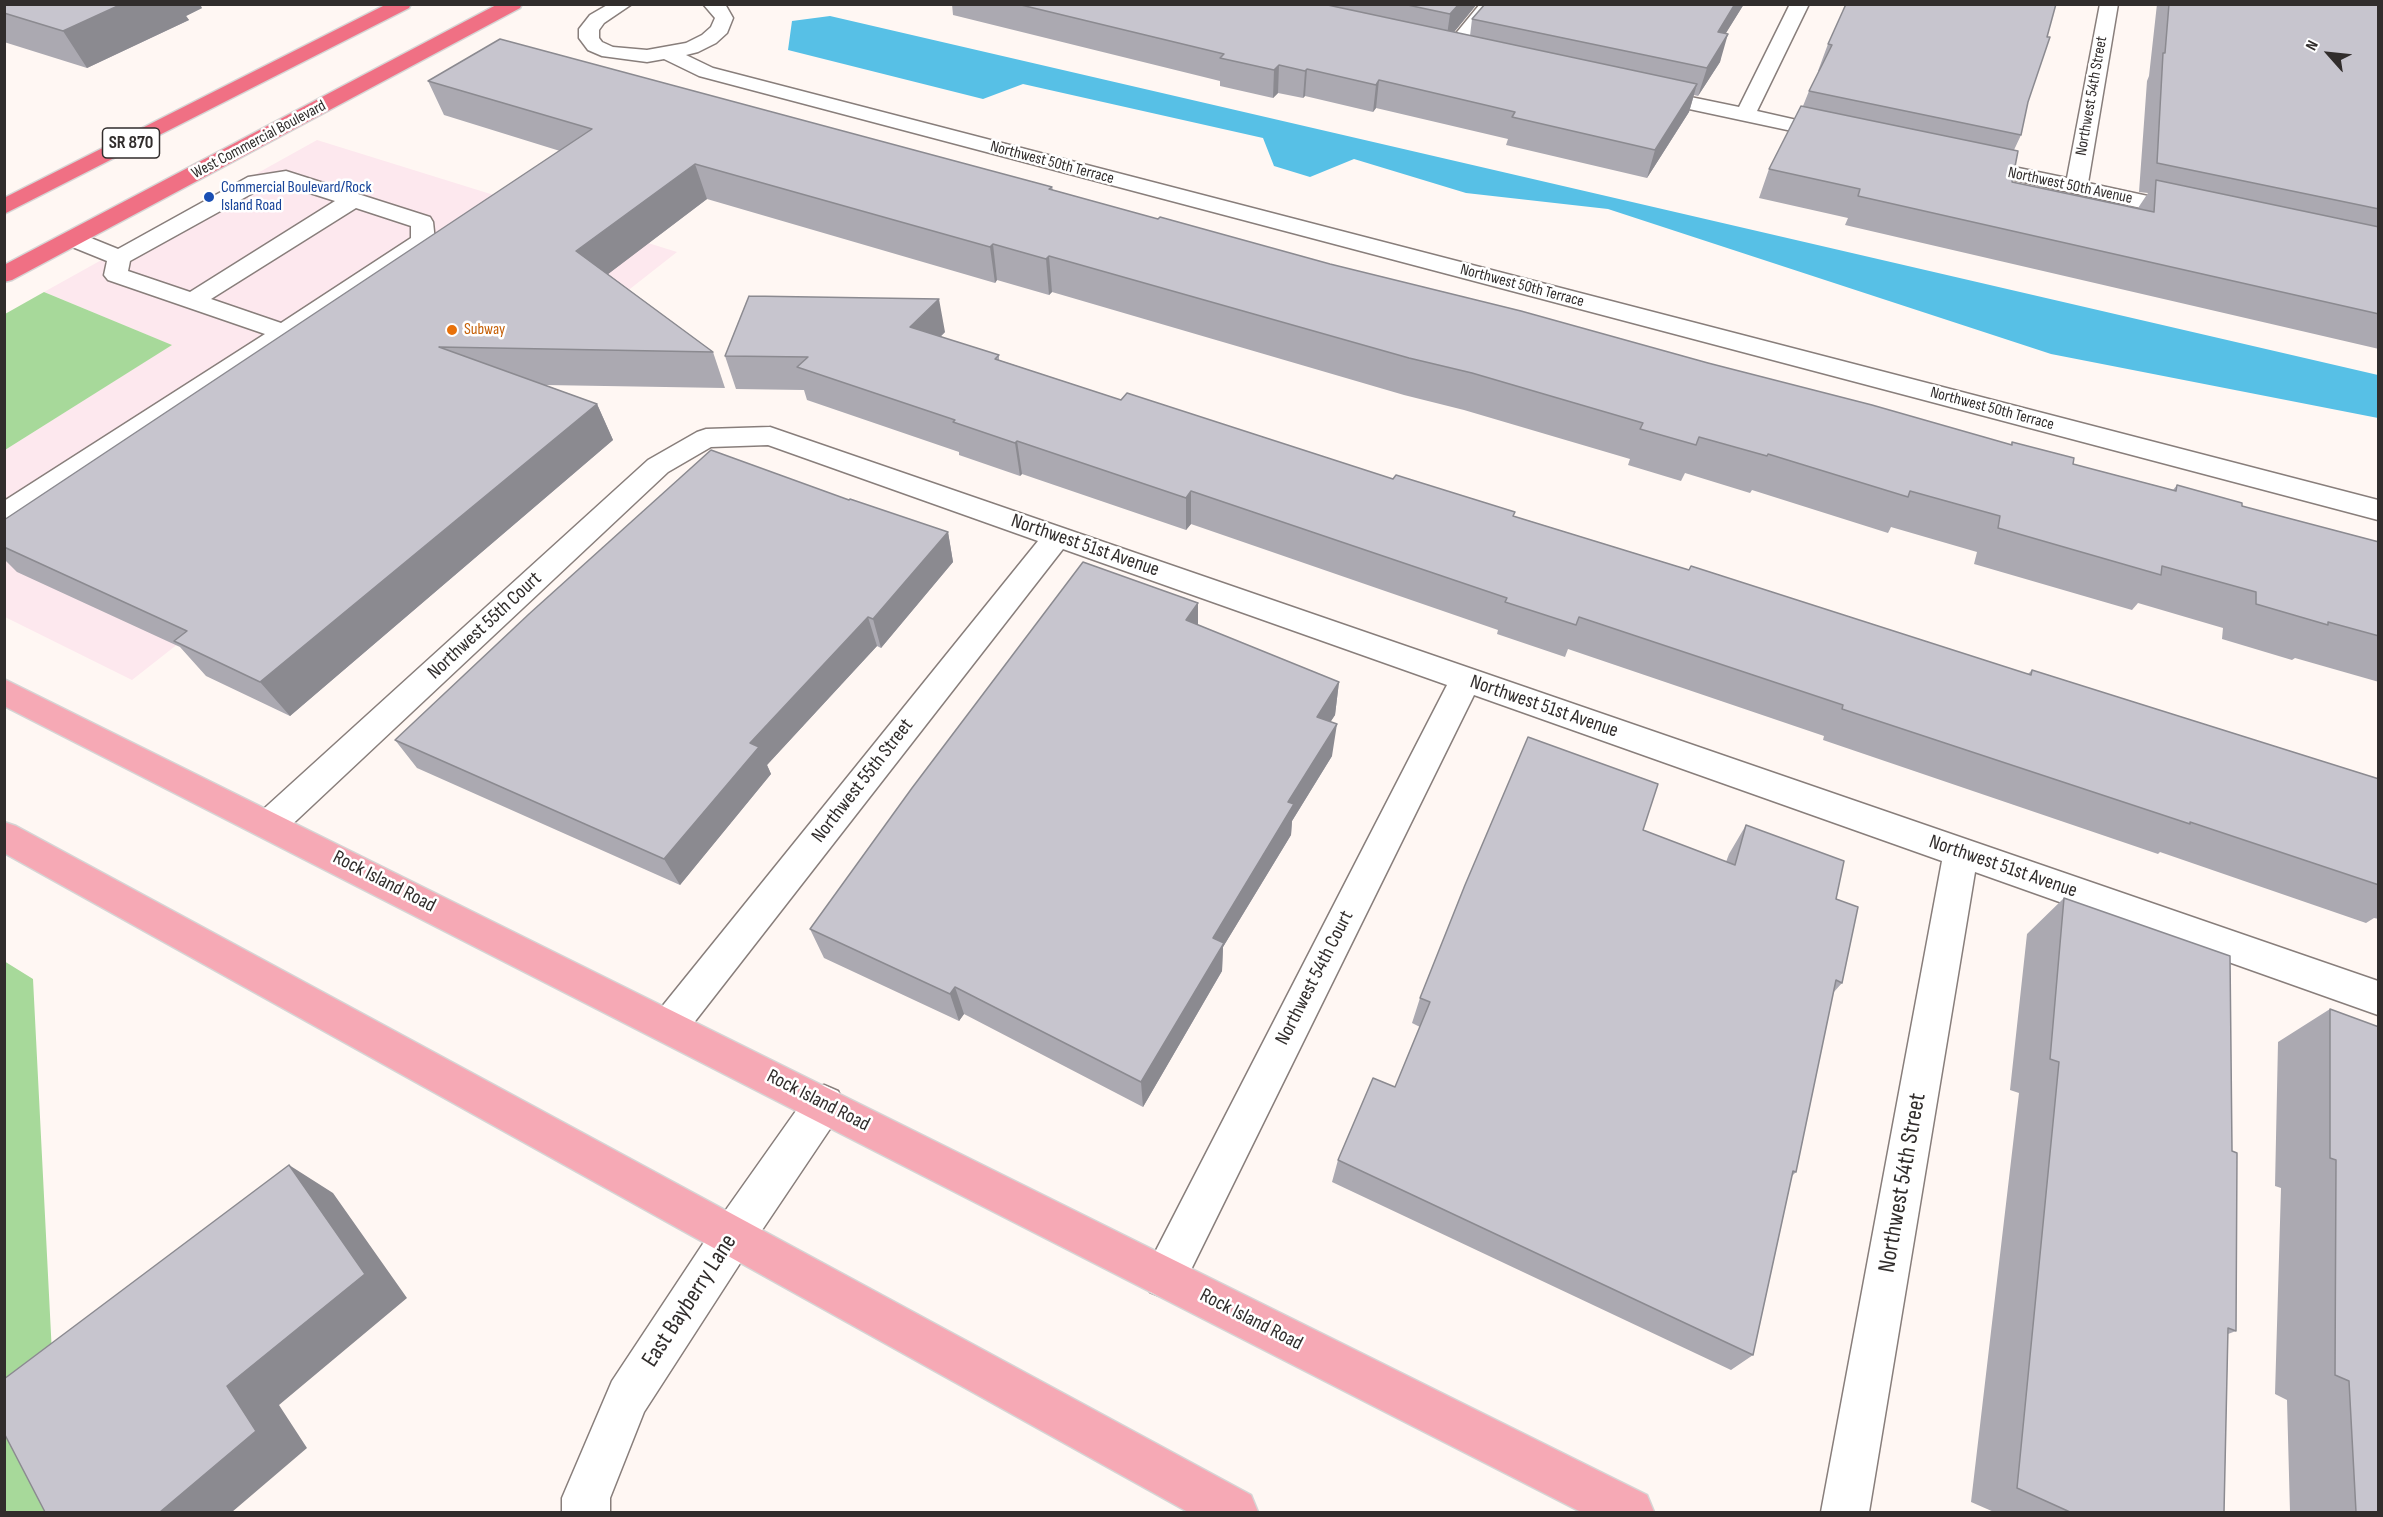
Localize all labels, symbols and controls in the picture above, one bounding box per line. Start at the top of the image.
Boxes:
north arrow [2299,24,2359,84]
street label: Northwest 54th Street [2072,35,2112,157]
text: N [2302,37,2323,54]
street label: West Commercial Boulevard [189,96,329,184]
road number: SR 870 [102,128,160,158]
street label: Northwest 50th Terrace [988,137,1116,189]
street label: Northwest 50th Avenue [2006,163,2134,209]
place label: Commercial Boulevard/Rock Island Road [221,178,371,216]
marker: Commercial Boulevard/Rock Island Road [202,190,216,204]
street label: Northwest 50th Terrace [1458,260,1586,312]
place label: Subway [464,320,505,340]
marker: Subway [445,323,459,337]
street label: Northwest 50th Terrace [1928,383,2056,435]
street label: Northwest 51st Avenue [1008,509,1162,583]
street label: Northwest 55th Court [423,567,547,685]
street label: Northwest 51st Avenue [1467,670,1621,744]
street label: Northwest 55th Street [807,714,919,848]
street label: Northwest 51st Avenue [1926,830,2080,904]
street label: Rock Island Road [329,846,439,918]
street label: Northwest 54th Court [1271,907,1359,1049]
street label: Rock Island Road [763,1065,873,1137]
street label: Northwest 54th Street [1873,1091,1933,1275]
street label: East Bayberry Lane [636,1229,744,1373]
street label: Rock Island Road [1196,1284,1306,1356]

